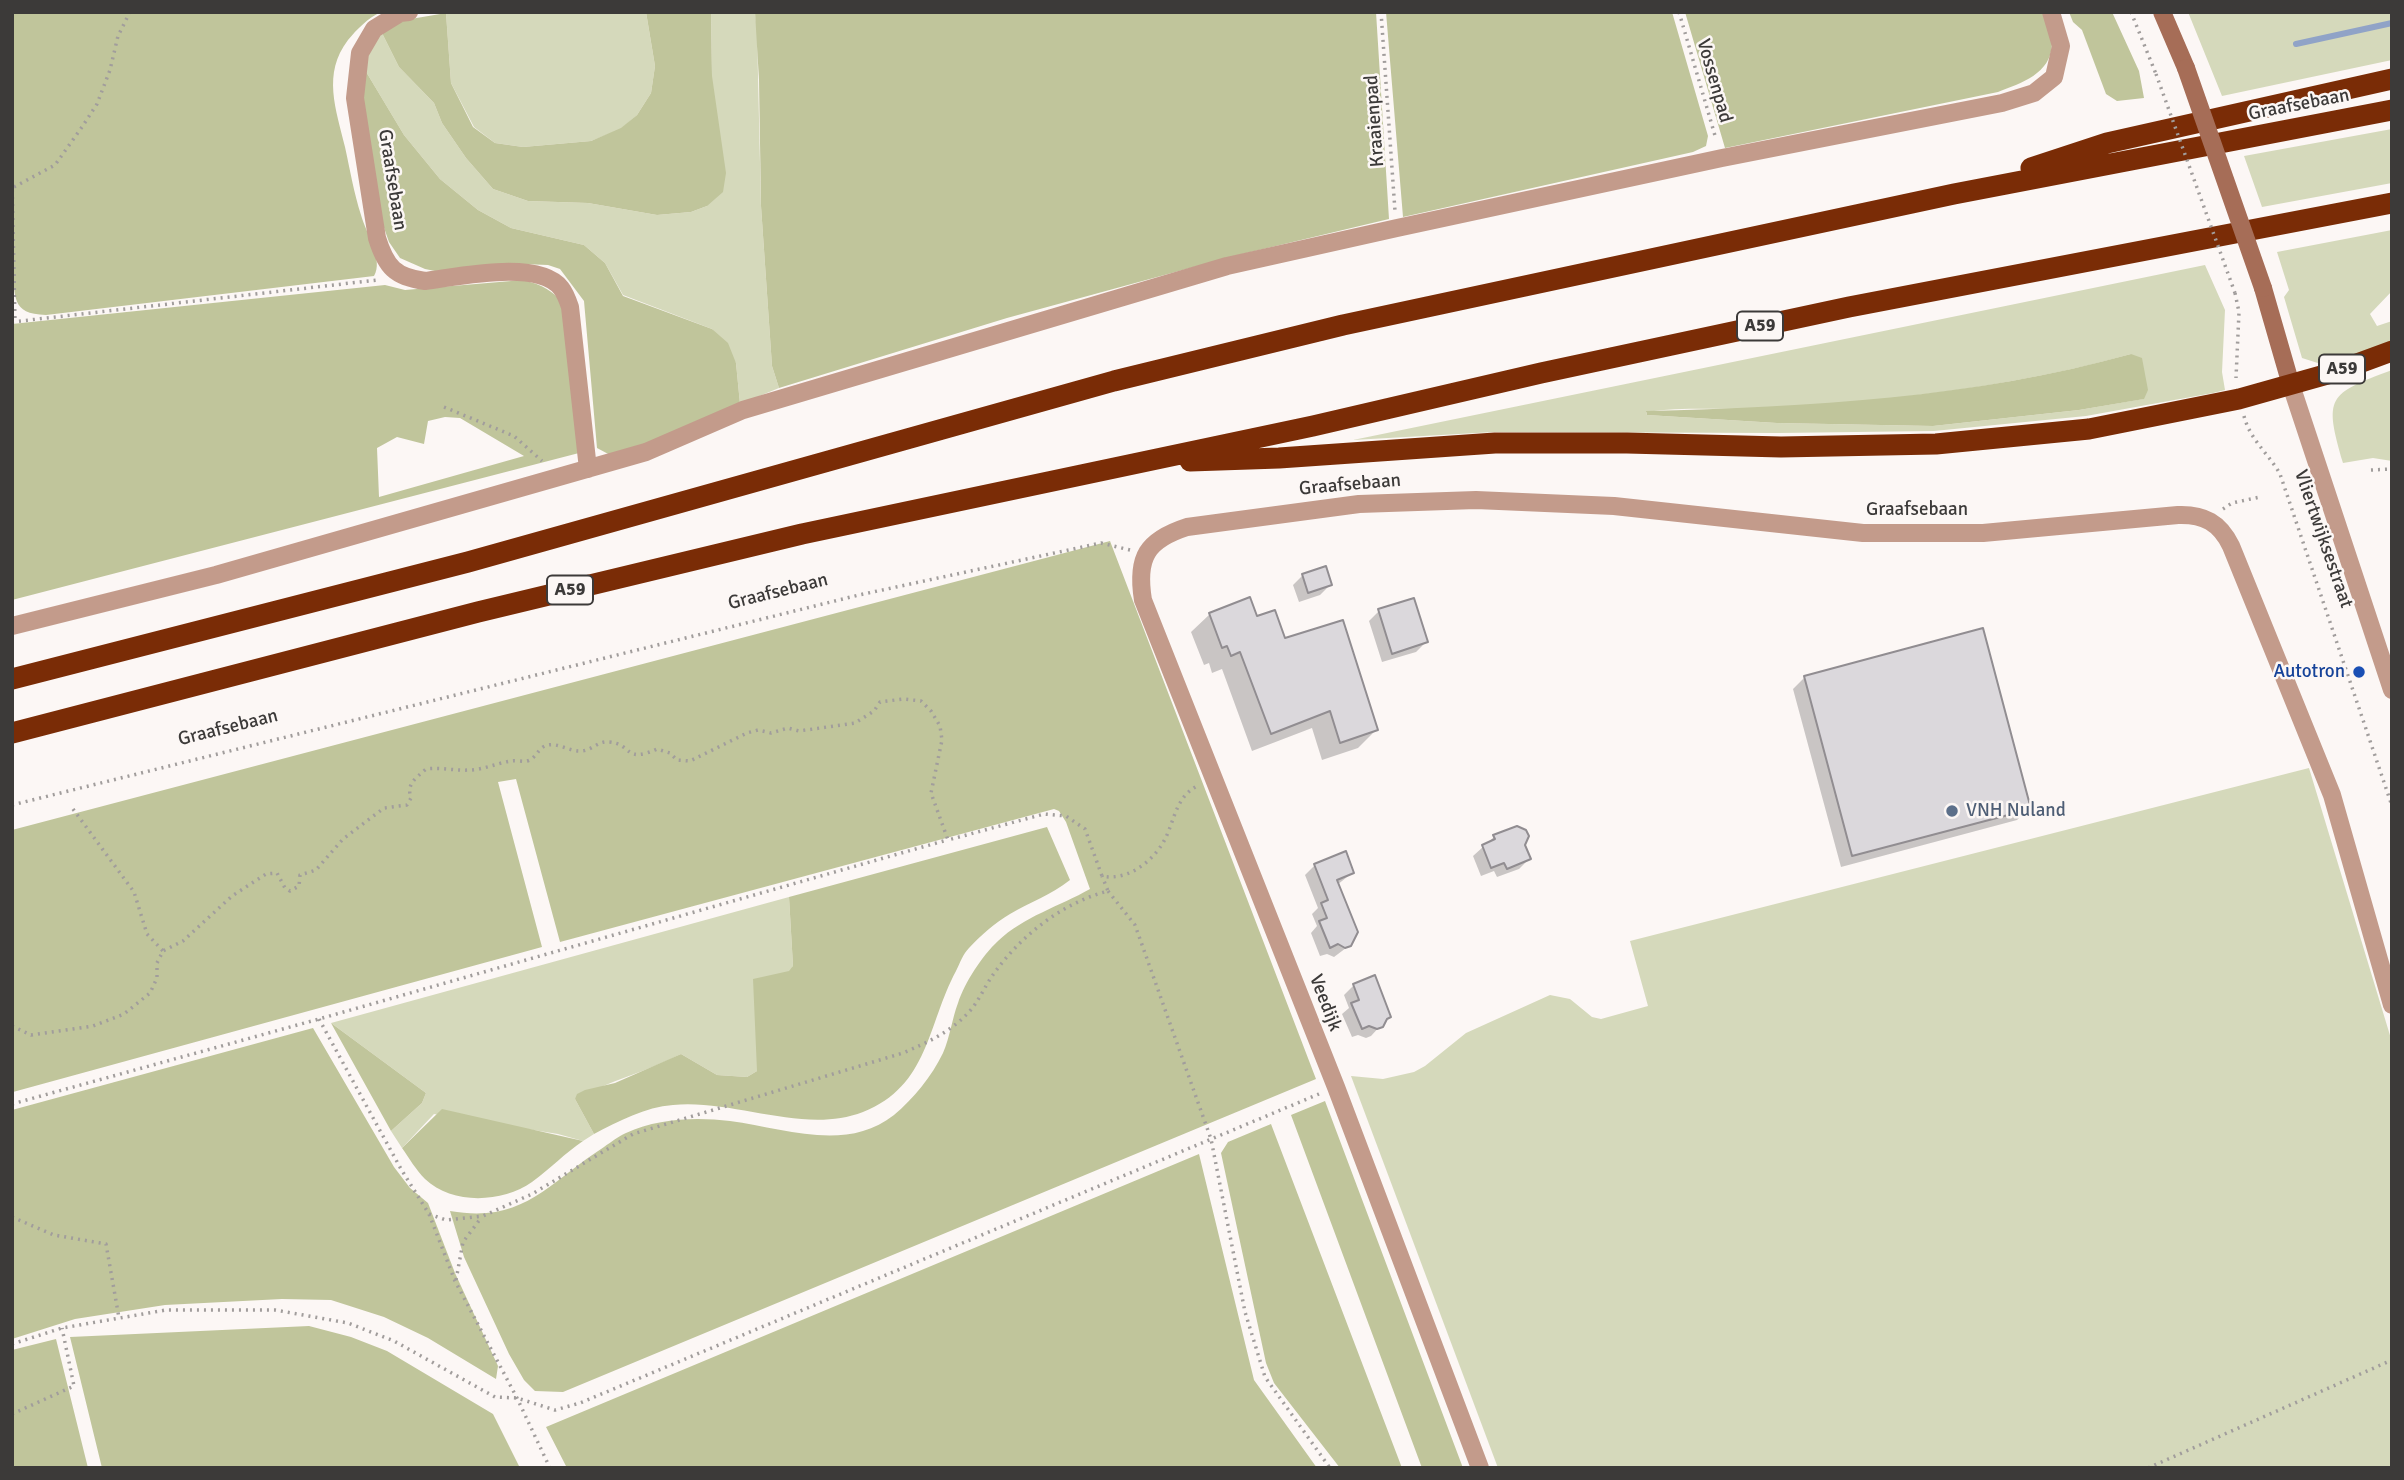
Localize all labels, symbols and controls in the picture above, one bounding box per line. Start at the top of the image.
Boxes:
street label: Vossenpad [1691,37,1737,125]
street label: Kraaienpad [1360,74,1390,168]
street label: Graafsebaan [2247,84,2351,126]
street label: Graafsebaan [373,128,411,232]
road number: A59 [1737,312,1783,340]
road number: A59 [2319,354,2365,384]
street label: Vliertwijksestraat [2289,467,2357,611]
street label: Graafsebaan [1298,469,1402,501]
street label: Graafsebaan [1866,499,1968,521]
street label: Graafsebaan [726,569,830,615]
road number: A59 [547,576,593,604]
place label: Autotron [2273,661,2345,683]
marker: Autotron [2351,664,2367,680]
street label: Graafsebaan [176,705,280,751]
place label: VNH Nuland [1966,800,2066,822]
marker: VNH Nuland [1944,803,1960,819]
street label: Veedijk [1304,971,1346,1035]

